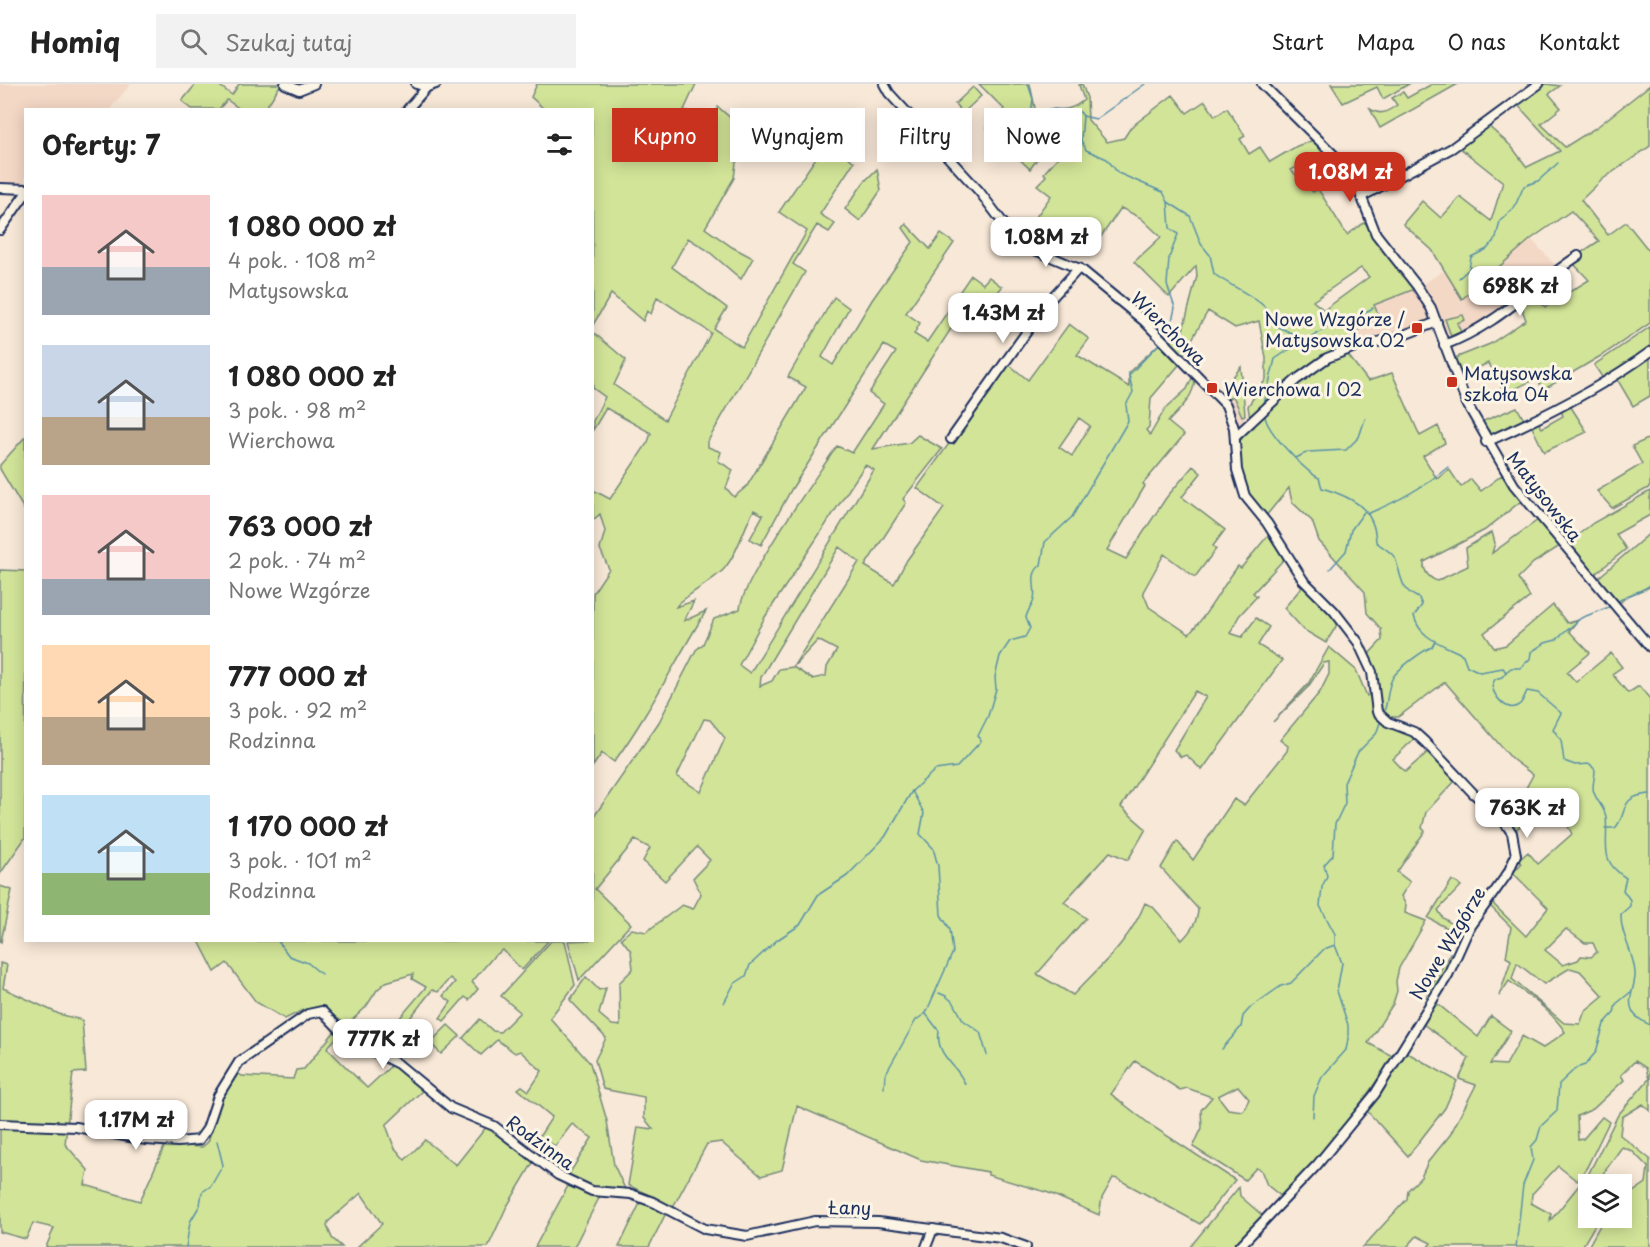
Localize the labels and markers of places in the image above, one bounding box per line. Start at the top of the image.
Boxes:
pin: 1.08M zł [1288,152,1412,203]
pin: 1.08M zł [984,217,1108,268]
pin: 698K zł [1465,266,1575,317]
pin: 1.43M zł [941,293,1065,344]
place label: Nowe Wzgórze / Matysowska 02 [1264,305,1406,353]
marker: Nowe Wzgórze / Matysowska 02 [1410,321,1424,335]
place label: Matysowska szkoła 04 [1464,359,1573,407]
place label: Wierchowa I 02 [1224,375,1362,402]
marker: Matysowska szkoła 04 [1445,375,1459,389]
marker: Wierchowa I 02 [1205,381,1219,395]
pin: 763K zł [1472,788,1582,839]
pin: 777K zł [328,1019,438,1070]
pin: 1.17M zł [74,1100,198,1151]

